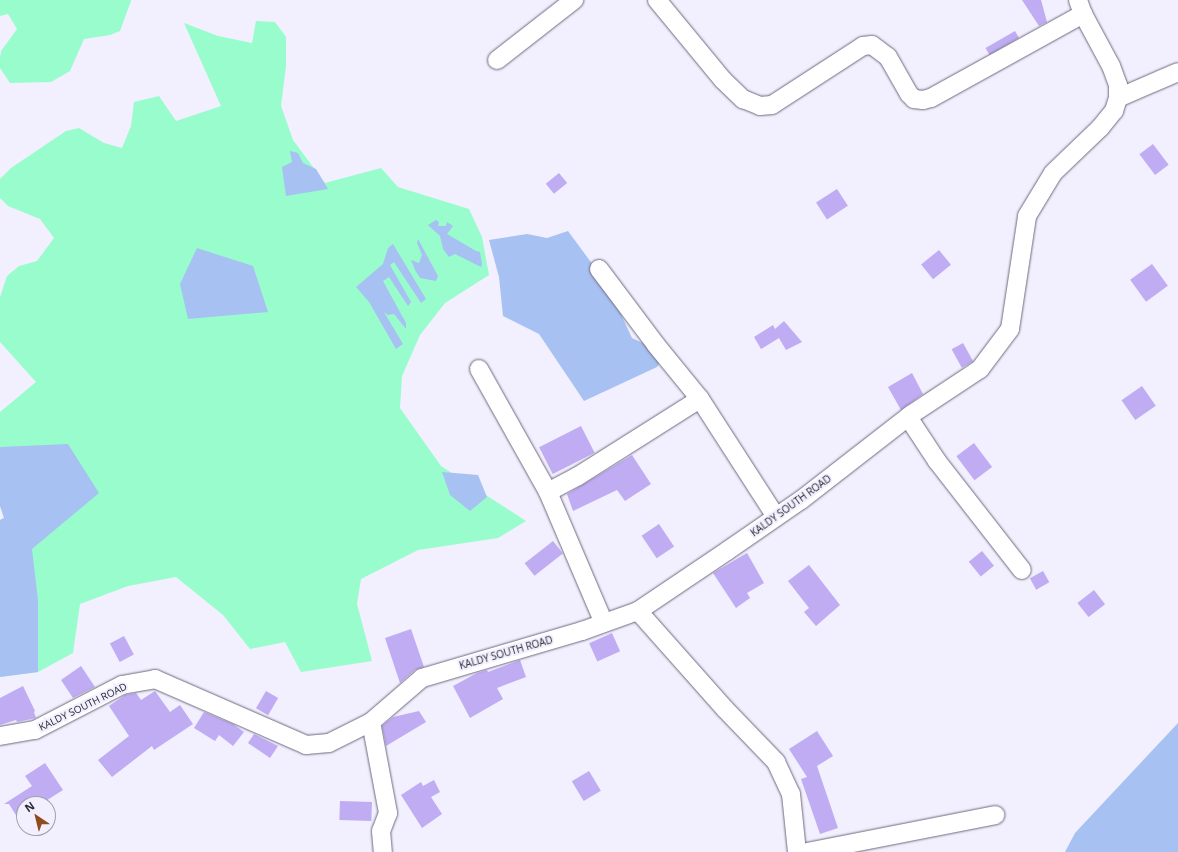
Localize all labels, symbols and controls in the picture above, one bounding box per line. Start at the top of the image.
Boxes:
street label: KALDY SOUTH ROAD [748,473,834,539]
street label: KALDY SOUTH ROAD [458,634,554,672]
street label: KALDY SOUTH ROAD [37,680,129,734]
north arrow [16,796,56,836]
text: N [21,798,37,815]

